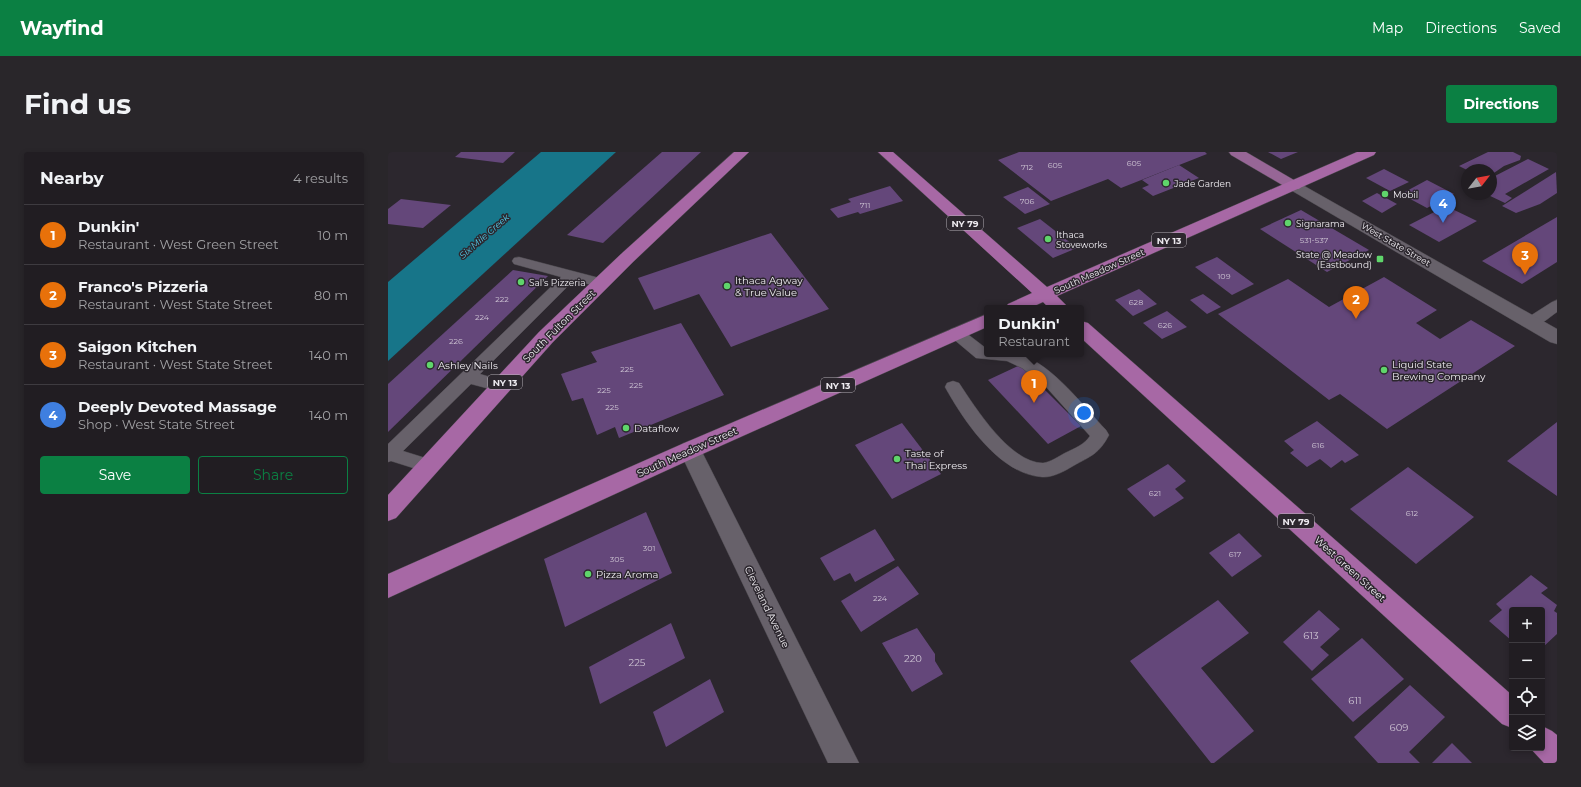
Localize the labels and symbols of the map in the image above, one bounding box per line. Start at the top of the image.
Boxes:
house number: 605 [1127,158,1142,168]
house number: 605 [1048,160,1063,170]
house number: 712 [1021,162,1034,172]
north arrow [1461,164,1497,200]
marker: Jade Garden [1161,178,1171,188]
place label: Jade Garden [1173,178,1231,189]
marker: Mobil [1380,189,1390,199]
place label: Mobil [1393,189,1418,200]
pin: 4 [1430,190,1456,223]
house number: 706 [1020,196,1034,206]
house number: 711 [860,200,870,210]
water label: Six Mile Creek [457,211,512,261]
road number: NY 79 [947,216,983,230]
marker: Signarama [1283,218,1293,228]
place label: Signarama [1296,218,1345,229]
street label: West State Street [1359,220,1433,268]
place label: Ithaca Stoveworks [1056,229,1108,250]
road number: NY 13 [1152,233,1186,247]
marker: Ithaca Stoveworks [1043,234,1053,244]
house number: 531-537 [1300,235,1329,245]
pin: 3 [1512,242,1538,275]
street label: South Meadow Street [1052,246,1146,296]
place label: State @ Meadow (Eastbound) [1296,249,1372,270]
marker: State @ Meadow (Eastbound) [1375,254,1385,264]
house number: 109 [1217,271,1231,281]
place label: Ithaca Agway & True Value [735,274,803,299]
marker: Sal’s Pizzeria [516,277,526,287]
place label: Sal’s Pizzeria [529,277,586,288]
marker: Ithaca Agway & True Value [722,281,732,291]
pin: 2 [1343,286,1369,319]
street label: South Fulton Street [520,287,598,365]
house number: 222 [495,294,509,304]
house number: 628 [1129,297,1143,307]
house number: 224 [475,312,490,322]
house number: 626 [1158,320,1172,330]
house number: 226 [449,336,463,346]
place label: Liquid State Brewing Company [1392,358,1486,383]
place label: Ashley Nails [438,359,498,372]
marker: Ashley Nails [425,360,435,370]
house number: 225 [620,364,634,374]
marker: Liquid State Brewing Company [1379,365,1389,375]
pin: 1 [1021,370,1047,403]
road number: NY 13 [488,375,522,389]
road number: NY 13 [821,378,855,392]
house number: 225 [629,380,643,390]
house number: 225 [597,385,611,395]
house number: 225 [605,402,619,412]
your location [1074,403,1094,423]
place label: Dataflow [634,422,679,435]
marker: Dataflow [621,423,631,433]
street label: South Meadow Street [635,424,739,480]
house number: 616 [1312,440,1324,450]
place label: Taste of Thai Express [905,447,967,472]
marker: Taste of Thai Express [892,454,902,464]
house number: 621 [1149,488,1161,498]
house number: 612 [1406,508,1419,518]
road number: NY 79 [1278,514,1314,528]
street label: West Green Street [1312,534,1388,604]
house number: 301 [643,543,655,553]
house number: 617 [1229,549,1242,559]
house number: 305 [610,554,625,564]
street label: Cleveland Avenue [742,564,792,650]
place label: Pizza Aroma [596,568,658,581]
marker: Pizza Aroma [583,569,593,579]
house number: 224 [873,593,888,603]
house number: 613 [1303,629,1319,642]
house number: 220 [904,652,922,665]
house number: 225 [628,656,646,669]
house number: 611 [1348,694,1362,707]
house number: 609 [1390,721,1408,734]

